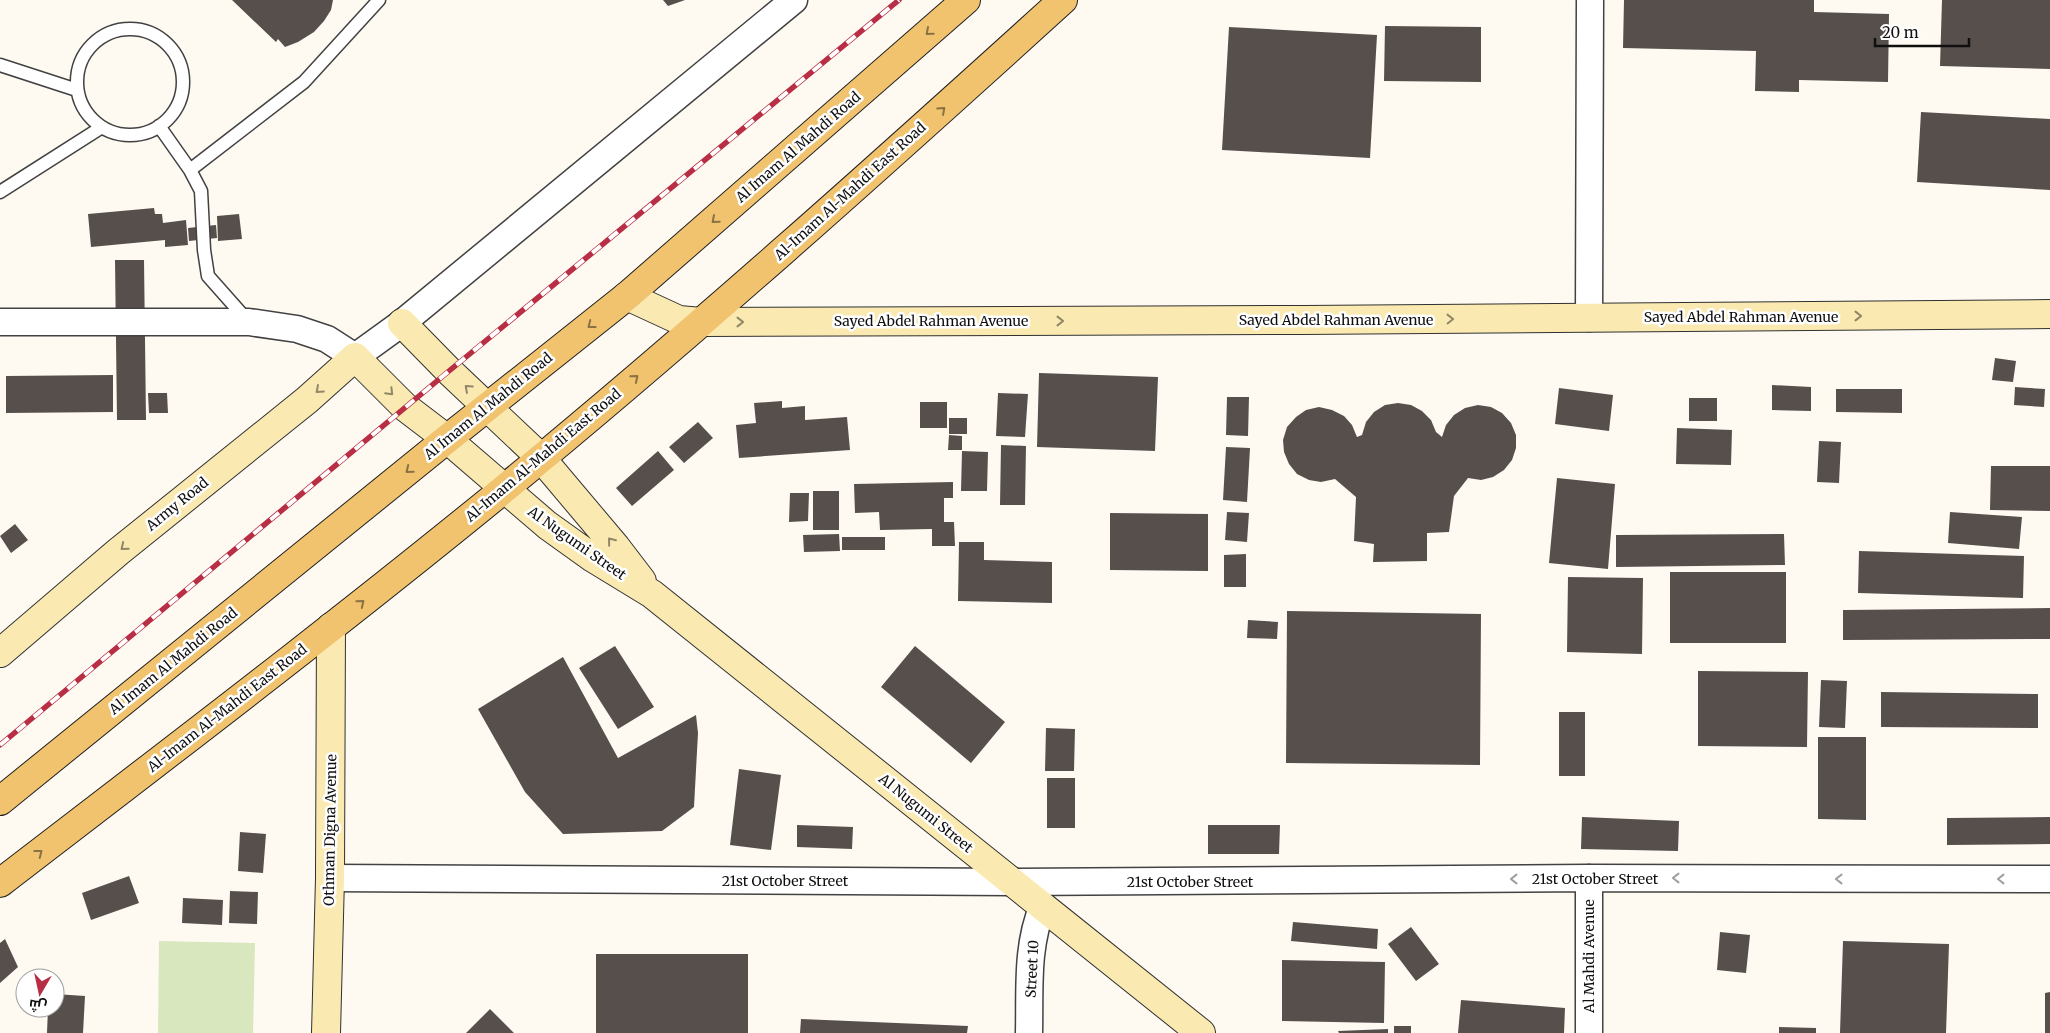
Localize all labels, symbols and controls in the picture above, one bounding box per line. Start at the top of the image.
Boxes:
scale bar [1875,15,1969,47]
text: 20 m [1882,23,1919,42]
one-way arrow [926,26,935,35]
street label: Al Imam Al Mahdi Road [731,87,865,207]
one-way arrow [936,107,945,116]
street label: Al-Imam Al-Mahdi East Road [770,118,930,265]
one-way arrow [711,214,720,223]
street label: Sayed Abdel Rahman Avenue [1644,308,1838,326]
street label: Sayed Abdel Rahman Avenue [1239,311,1433,329]
one-way arrow [1854,311,1862,321]
street label: Sayed Abdel Rahman Avenue [834,312,1028,330]
one-way arrow [1447,314,1455,324]
one-way arrow [1057,316,1065,326]
one-way arrow [737,317,745,327]
one-way arrow [587,319,596,328]
street label: Al Imam Al Mahdi Road [419,348,556,464]
one-way arrow [629,375,638,384]
one-way arrow [315,384,324,393]
street label: Al-Imam Al-Mahdi East Road [461,384,625,526]
one-way arrow [464,385,473,394]
one-way arrow [384,386,393,395]
one-way arrow [406,464,415,472]
street label: Army Road [141,473,212,535]
street label: Al Nugumi Street [524,502,630,584]
one-way arrow [609,538,617,547]
one-way arrow [121,541,130,549]
one-way arrow [355,601,364,609]
street label: Al Imam Al Mahdi Road [104,603,241,719]
street label: Al-Imam Al-Mahdi East Road [143,640,311,777]
street label: Othman Digna Avenue [320,754,340,906]
street label: Al Nugumi Street [874,769,977,857]
one-way arrow [33,850,43,859]
street label: 21st October Street [1532,870,1659,888]
street label: 21st October Street [722,872,849,890]
street label: 21st October Street [1127,873,1254,891]
one-way arrow [1672,873,1680,883]
one-way arrow [1510,874,1518,884]
one-way arrow [1835,874,1842,884]
one-way arrow [1997,874,2005,884]
street label: Al Mahdi Avenue [1580,899,1598,1014]
street label: Street 10 [1021,940,1043,998]
north arrow [15,968,65,1018]
text: ش [28,996,48,1016]

